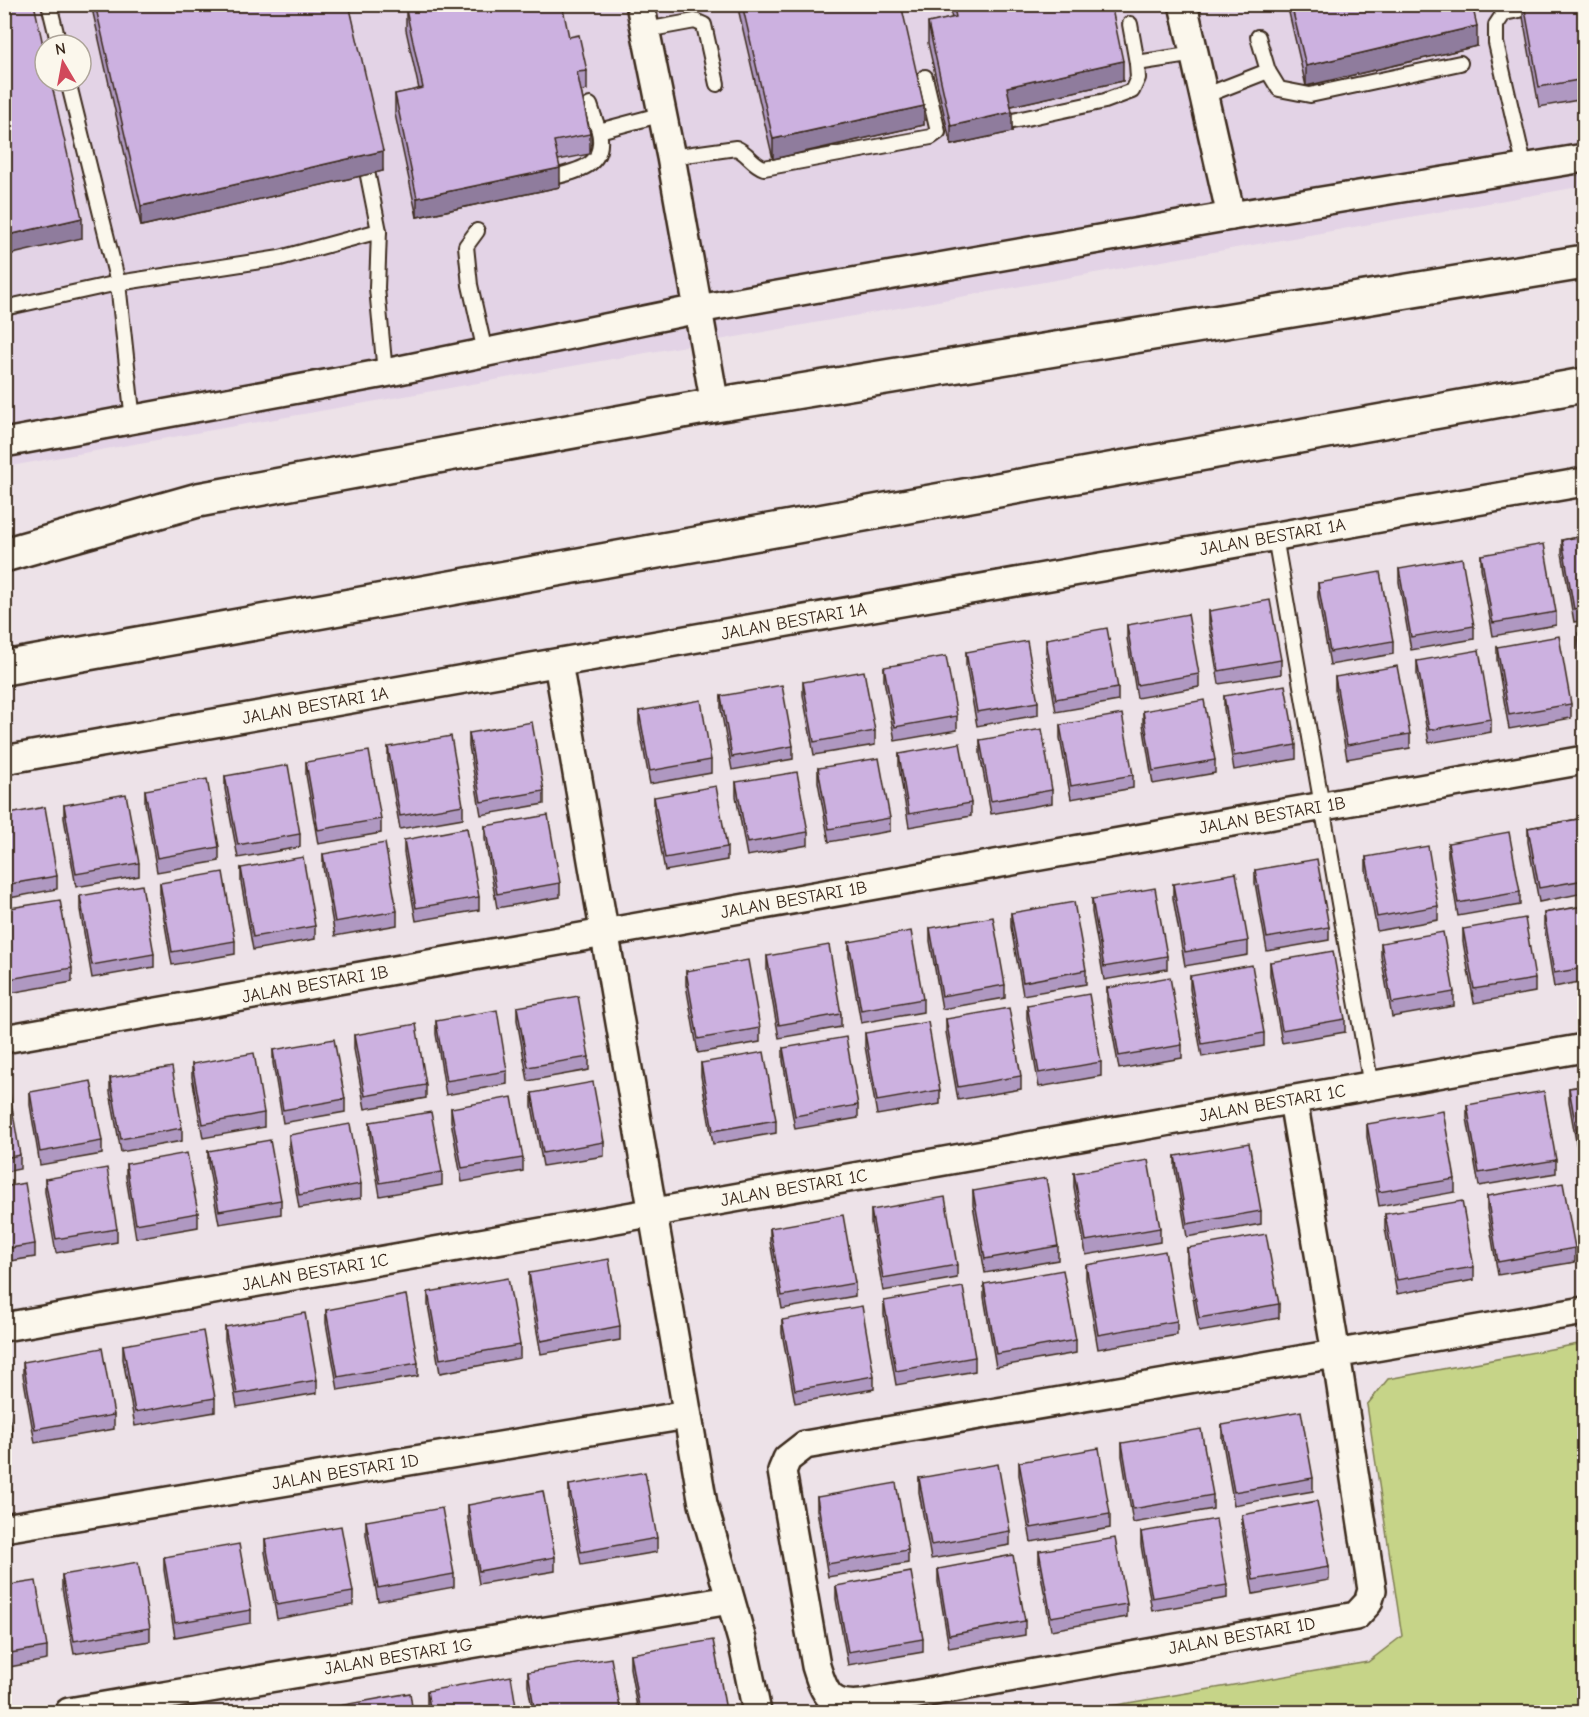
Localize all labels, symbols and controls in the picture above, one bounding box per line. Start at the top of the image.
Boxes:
north arrow [33,33,93,93]
text: N [54,39,67,59]
street label: JALAN BESTARI 1A [1198,514,1347,560]
street label: JALAN BESTARI 1A [719,598,868,644]
street label: JALAN BESTARI 1A [241,682,390,728]
street label: JALAN BESTARI 1B [1197,792,1347,838]
street label: JALAN BESTARI 1B [719,876,869,923]
street label: JALAN BESTARI 1B [240,961,390,1007]
street label: JALAN BESTARI 1C [1198,1080,1347,1126]
street label: JALAN BESTARI 1C [719,1164,869,1211]
street label: JALAN BESTARI 1C [240,1249,390,1295]
street label: JALAN BESTARI 1D [270,1449,420,1494]
street label: JALAN BESTARI 1D [1167,1613,1317,1659]
street label: JALAN BESTARI 1G [323,1633,474,1679]

